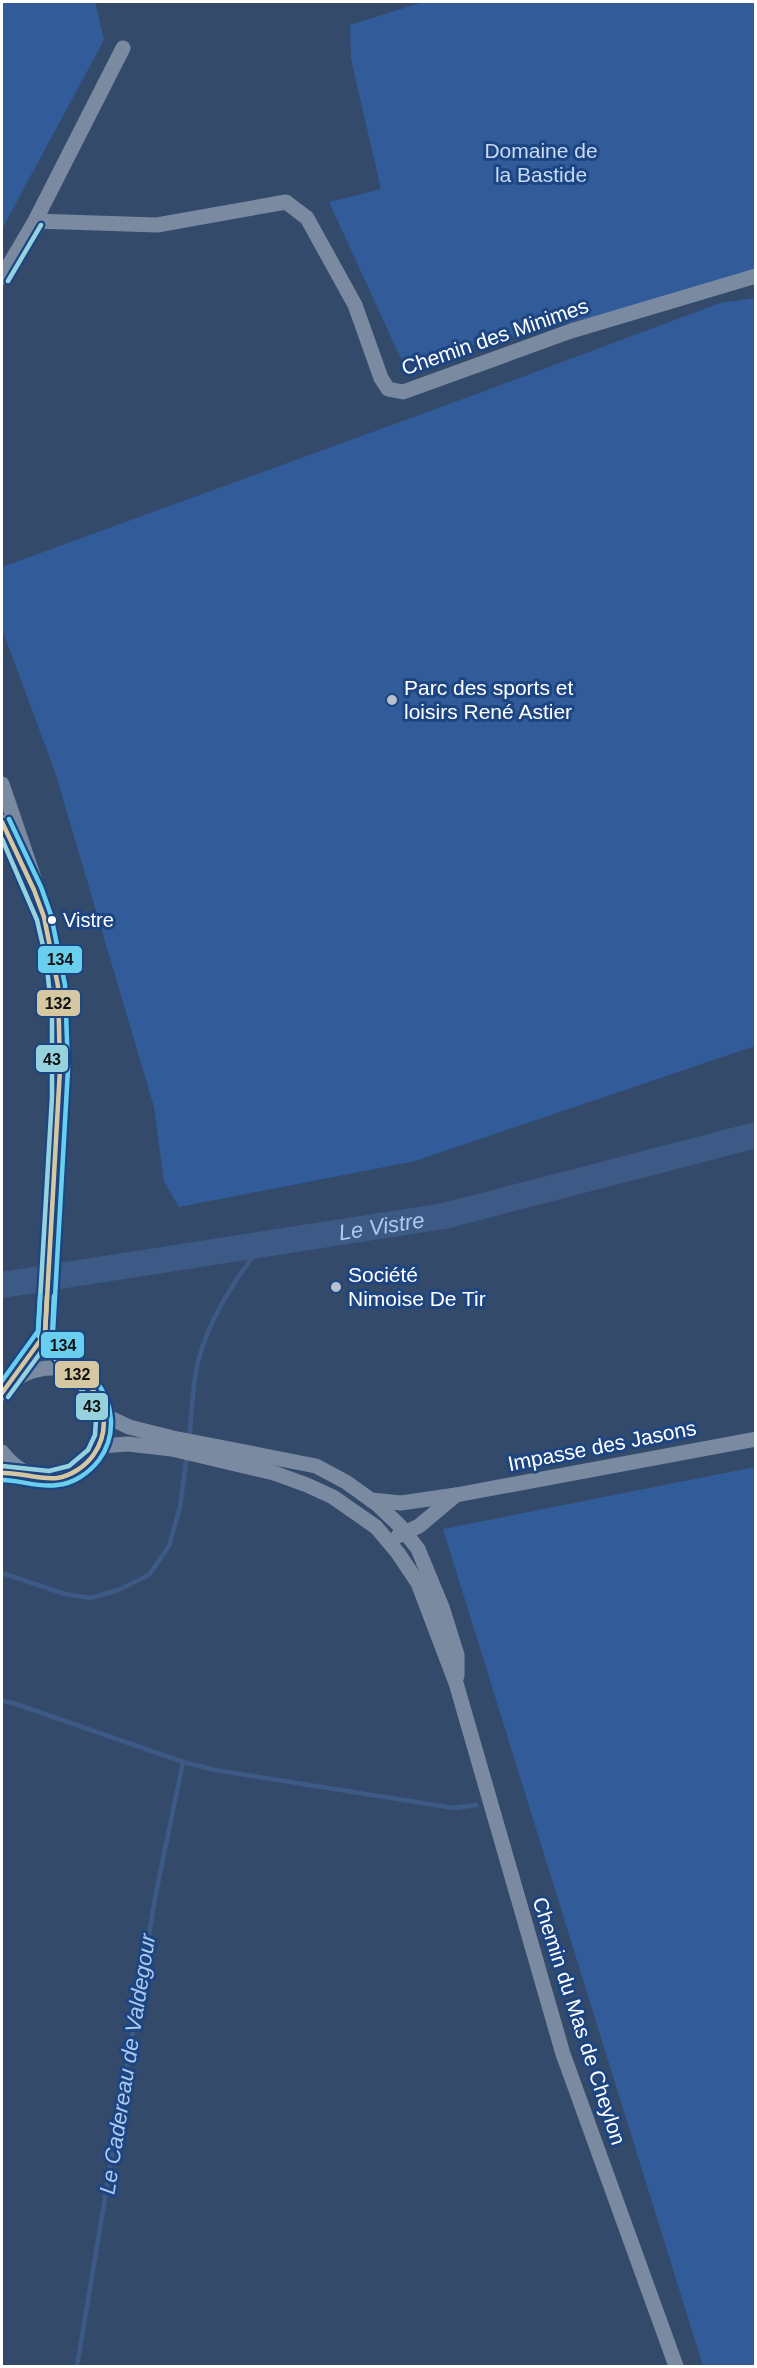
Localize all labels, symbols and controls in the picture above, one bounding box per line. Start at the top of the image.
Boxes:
park label: Domaine de la Bastide [484,139,598,186]
street label: Chemin des Minimes [398,294,591,379]
place label: Parc des sports et loisirs René Astier [404,676,573,723]
marker: Parc des sports et loisirs René Astier [385,693,399,707]
place label: Vistre [63,909,114,931]
marker: Vistre [46,914,58,926]
line badge: 134 [37,945,83,974]
text: 134 [47,951,73,968]
line badge: 132 [36,989,81,1017]
text: 132 [45,995,71,1012]
line badge: 43 [35,1044,69,1073]
text: 43 [43,1051,61,1068]
water label: Le Vistre [337,1207,426,1245]
place label: Société Nimoise De Tir [348,1263,486,1310]
marker: Société Nimoise De Tir [329,1280,343,1294]
line badge: 134 [40,1331,85,1359]
text: 134 [50,1337,76,1354]
line badge: 132 [54,1360,100,1389]
text: 132 [64,1366,90,1383]
line badge: 43 [75,1392,109,1421]
text: 43 [83,1398,101,1415]
street label: Impasse des Jasons [506,1416,698,1475]
street label: Chemin du Mas de Cheylon [528,1894,630,2148]
water label: Le Cadereau de Valdegour [95,1930,161,2196]

